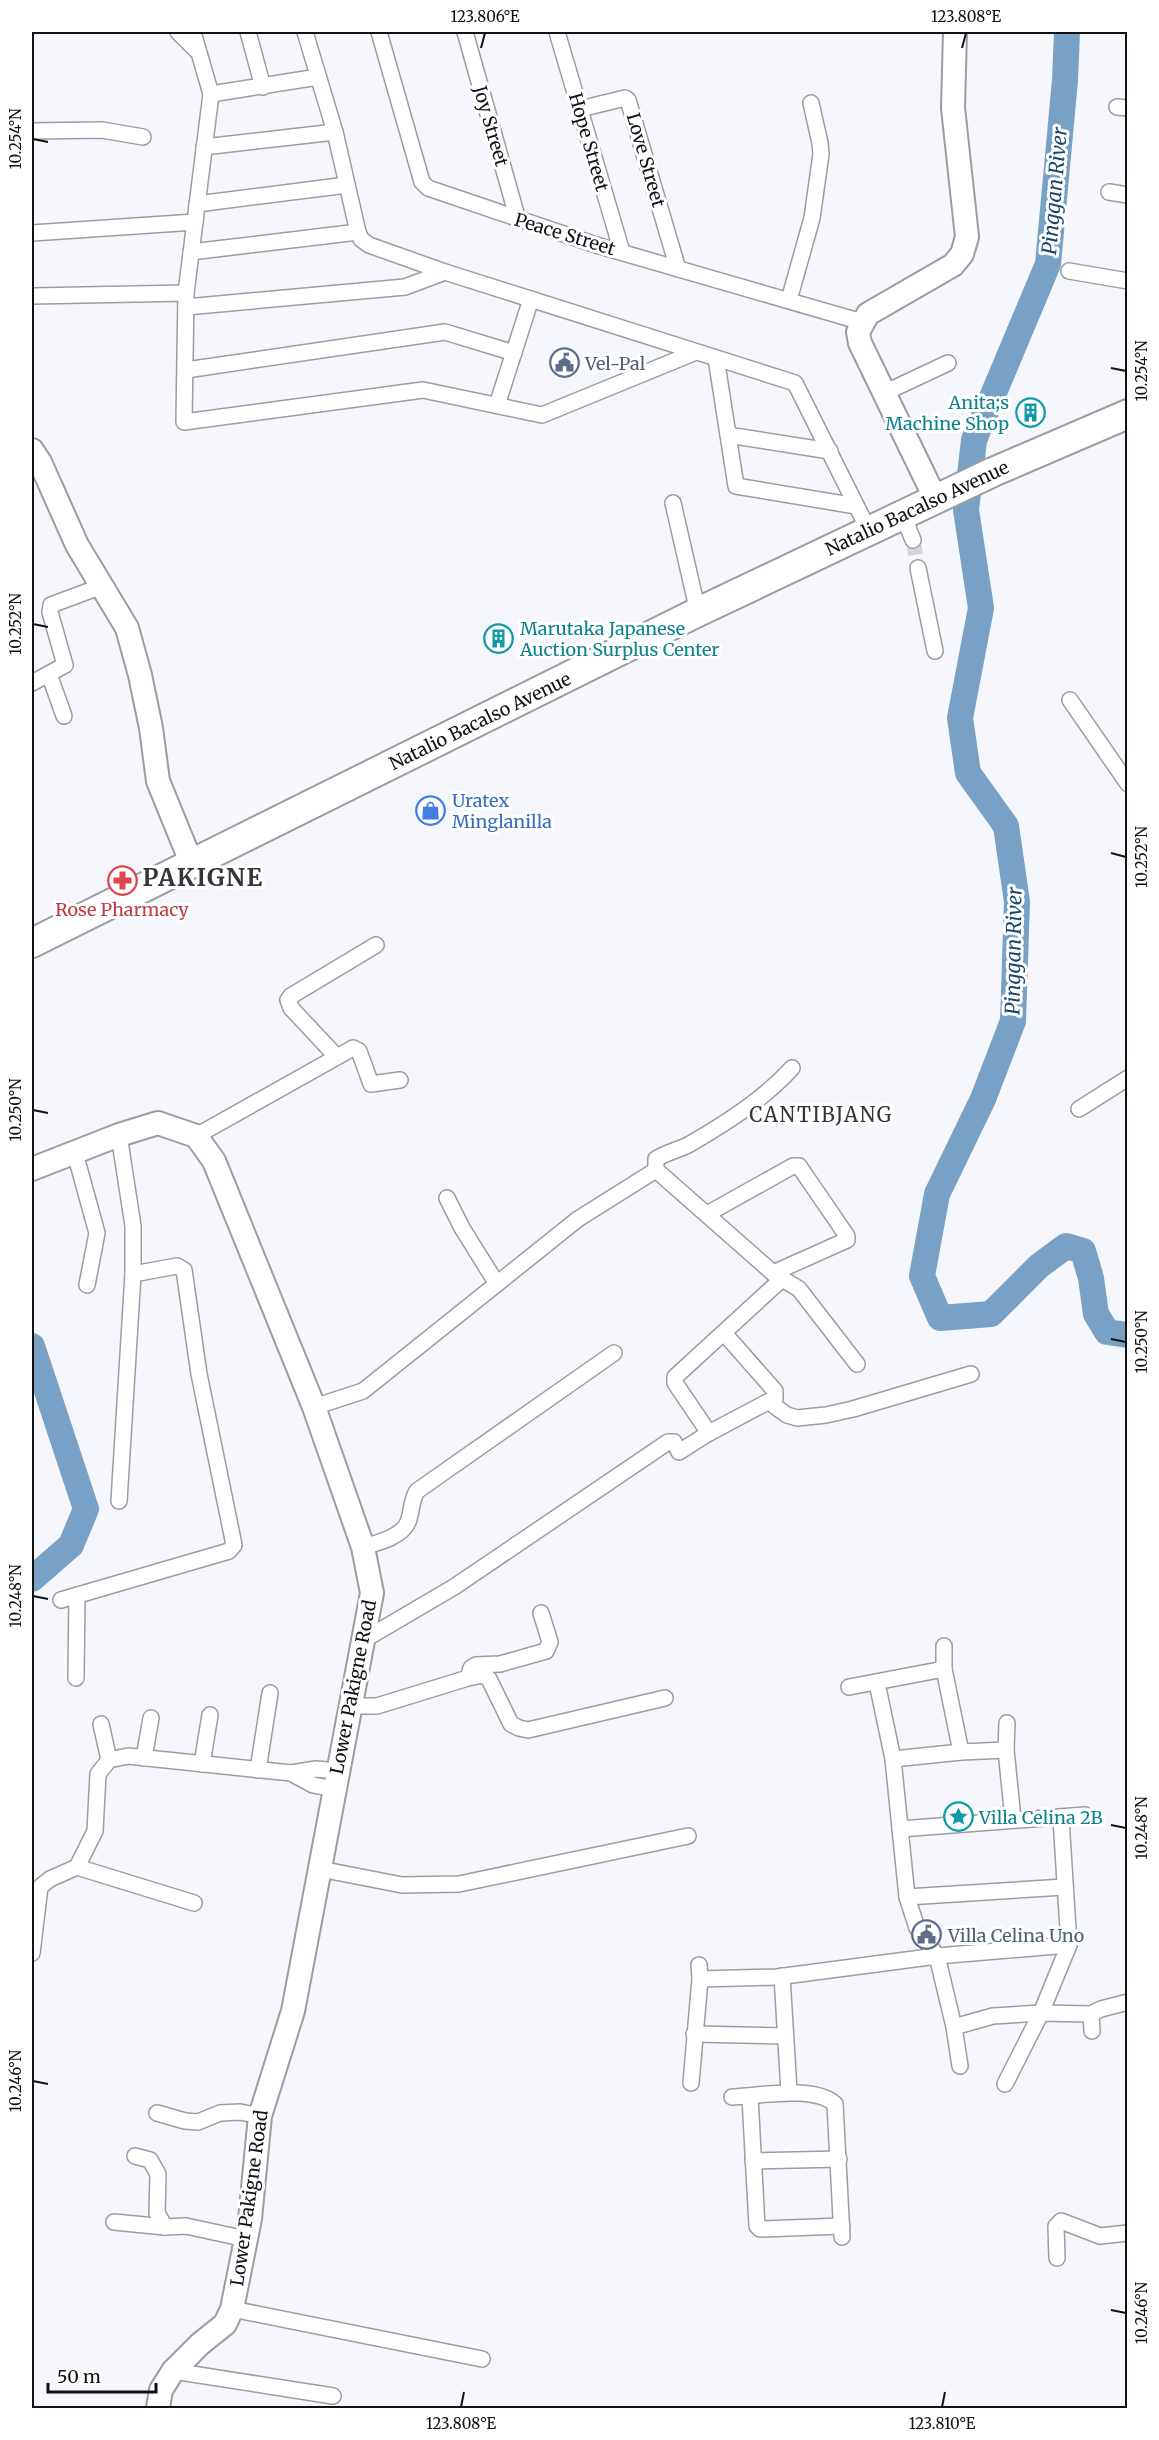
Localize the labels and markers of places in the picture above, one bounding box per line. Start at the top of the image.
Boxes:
public building icon: Vel-Pal [548,347,580,379]
place label: Vel-Pal [584,352,646,375]
place label: Anita;s Machine Shop [885,391,1009,435]
building icon: Anita;s Machine Shop [1014,396,1046,428]
place label: Marutaka Japanese Auction Surplus Center [519,617,719,661]
building icon: Marutaka Japanese Auction Surplus Center [483,622,515,654]
place label: Uratex Minglanilla [452,789,552,833]
shop icon: Uratex Minglanilla [415,794,447,826]
pharmacy icon: Rose Pharmacy [106,864,138,896]
place label: Rose Pharmacy [55,898,189,921]
place icon: Villa Celina 2B [942,1801,974,1833]
place label: Villa Celina 2B [978,1806,1102,1829]
public building icon: Villa Celina Uno [911,1919,943,1951]
place label: Villa Celina Uno [947,1924,1084,1947]

